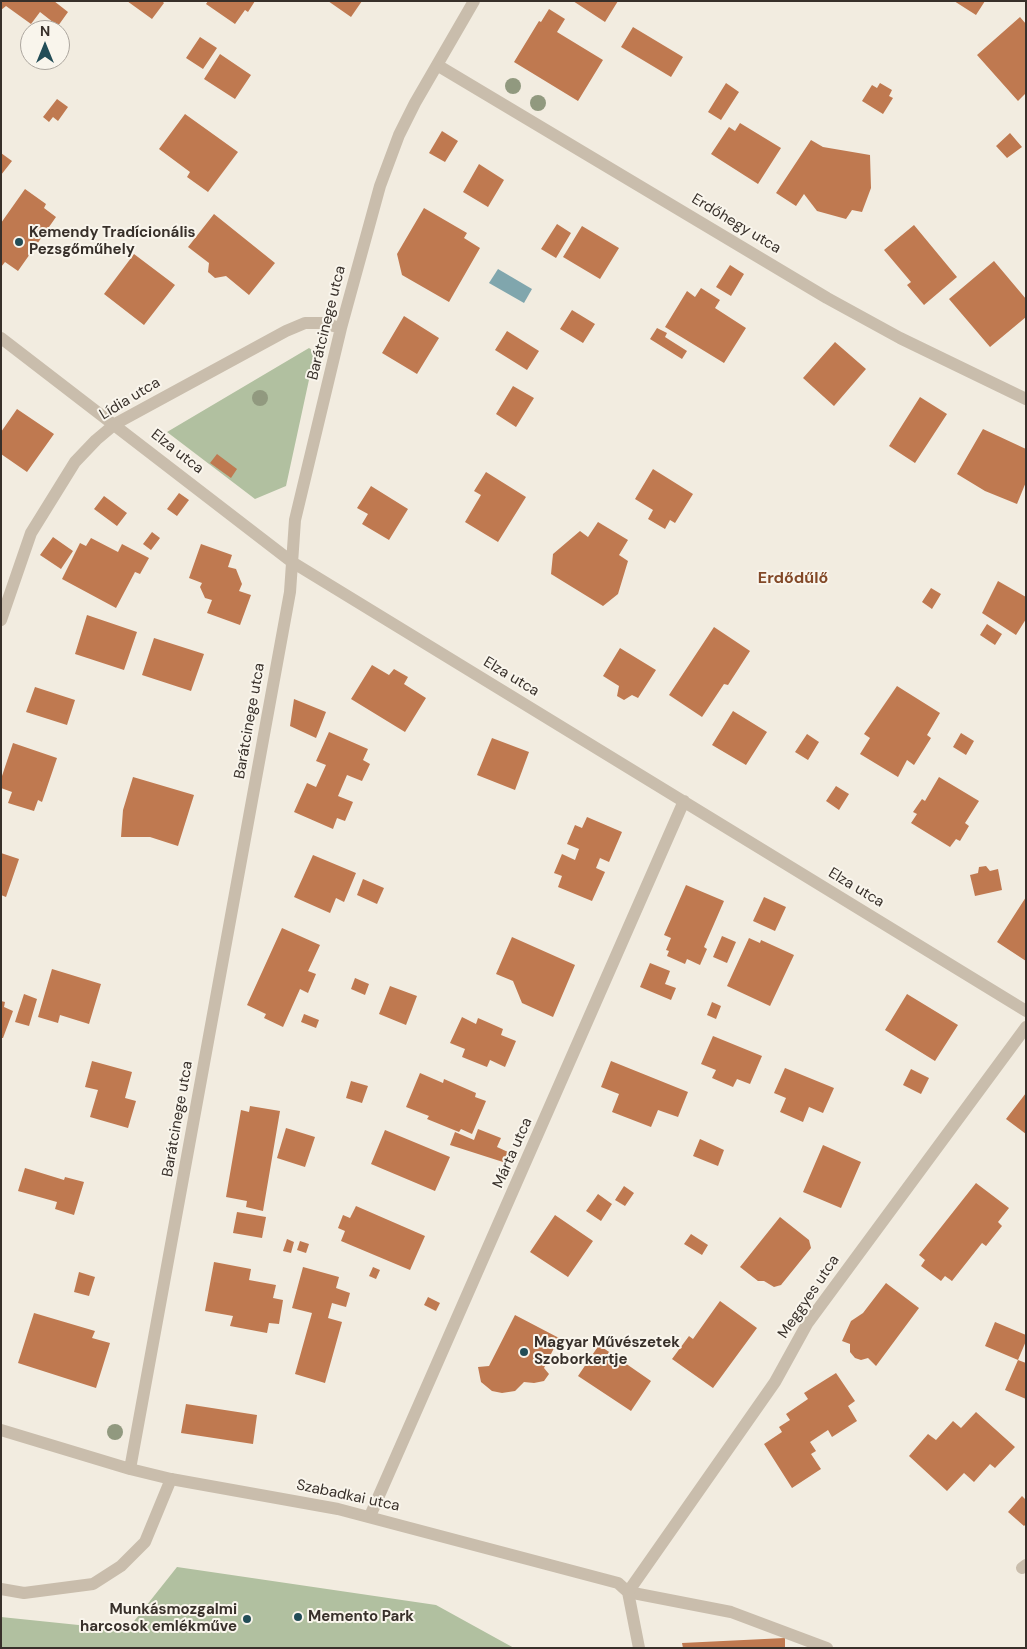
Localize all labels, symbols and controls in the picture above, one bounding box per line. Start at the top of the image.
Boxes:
north arrow [20,20,70,70]
text: N [40,22,50,40]
street label: Erdőhegy utca [688,190,784,258]
place label: Kemendy Tradícionális Pezsgőműhely [29,224,195,259]
marker: Kemendy Tradícionális Pezsgőműhely [13,236,25,248]
street label: Barátcinege utca [304,264,350,382]
street label: Lídia utca [96,374,164,424]
street label: Elza utca [147,426,207,478]
district label: Erdődűlő [758,569,828,589]
street label: Elza utca [480,653,542,701]
street label: Barátcinege utca [231,662,269,780]
street label: Elza utca [825,864,887,912]
street label: Barátcinege utca [159,1060,197,1178]
street label: Márta utca [489,1115,537,1191]
street label: Meggyes utca [775,1252,843,1342]
place label: Magyar Művészetek Szoborkertje [534,1334,680,1369]
marker: Magyar Művészetek Szoborkertje [518,1346,530,1358]
street label: Szabadkai utca [295,1476,401,1516]
place label: Munkásmozgalmi harcosok emlékműve [80,1601,237,1636]
place label: Memento Park [308,1608,414,1626]
marker: Memento Park [292,1611,304,1623]
marker: Munkásmozgalmi harcosok emlékműve [241,1613,253,1625]

